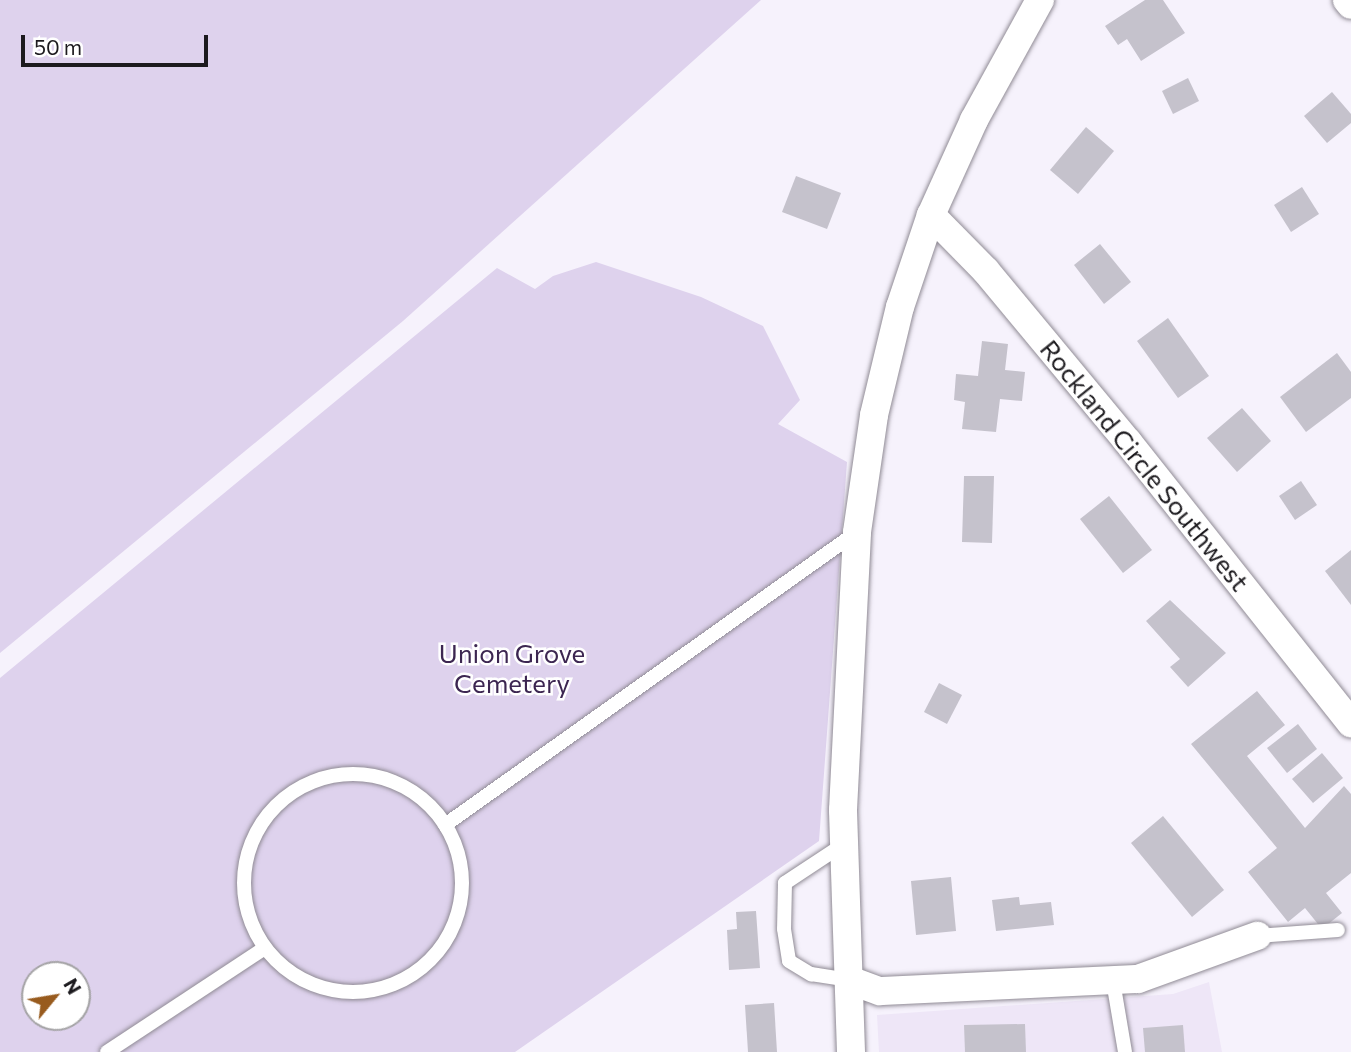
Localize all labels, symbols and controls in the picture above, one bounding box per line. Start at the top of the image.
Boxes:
scale bar [24,21,212,65]
text: 50 m [34,34,82,59]
street label: Rockland Circle Southwest [1034,333,1256,597]
park label: Union Grove Cemetery [439,637,585,698]
north arrow [21,961,91,1031]
text: N [59,974,86,998]

